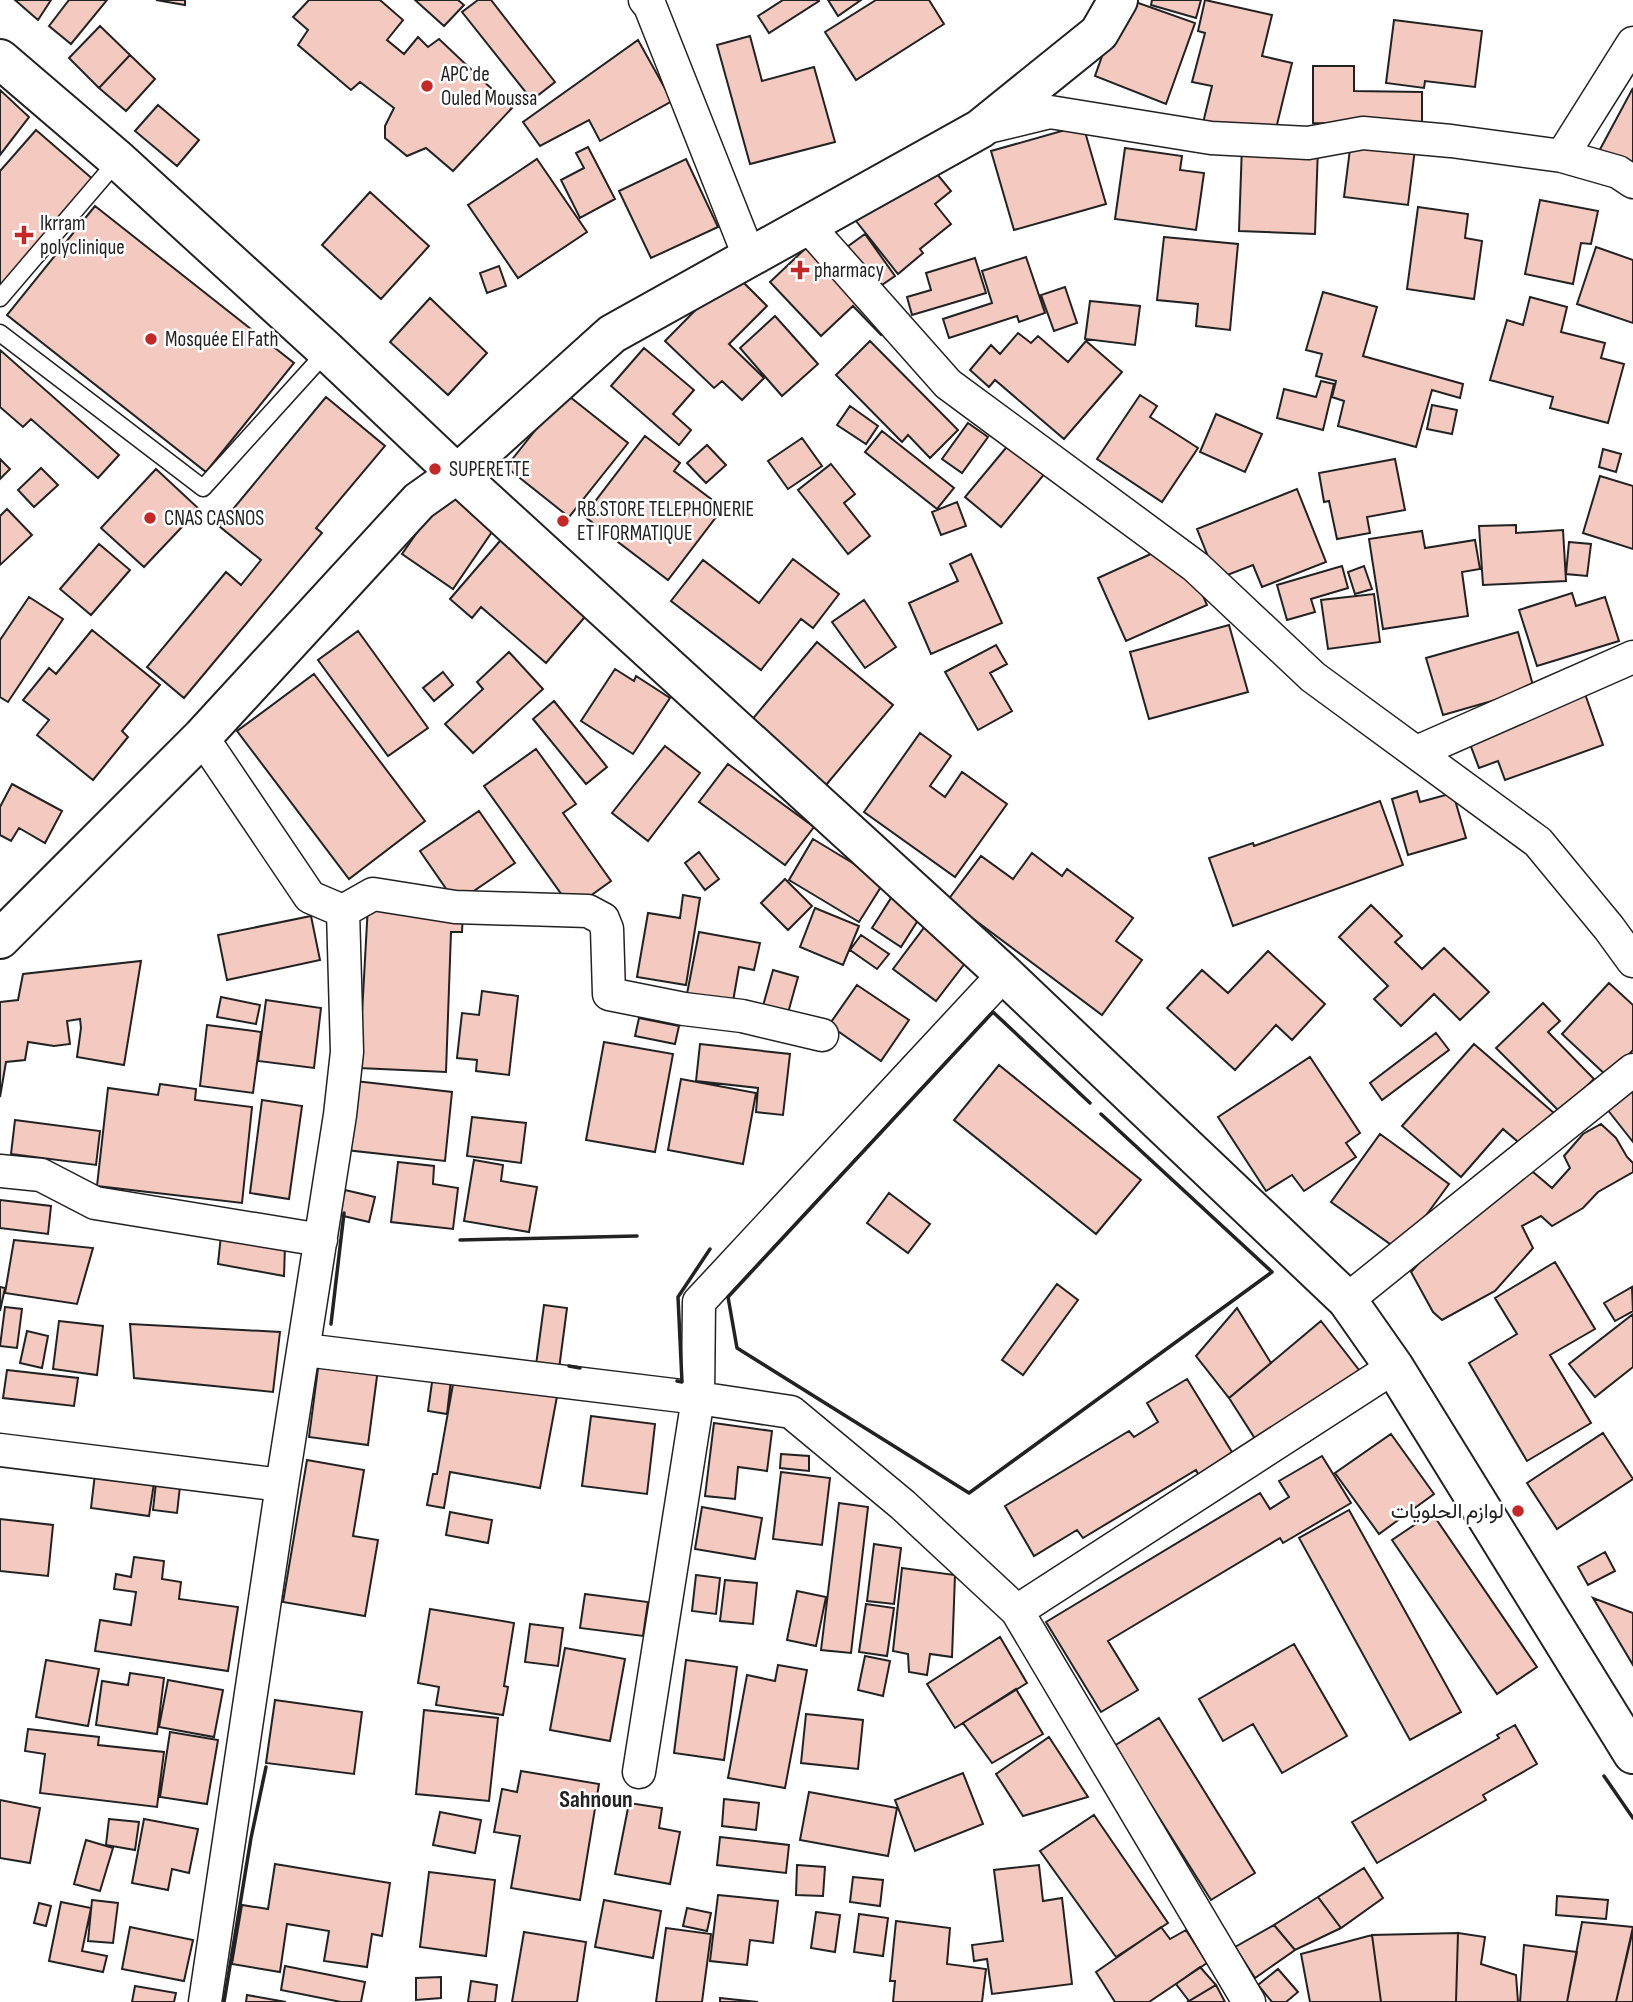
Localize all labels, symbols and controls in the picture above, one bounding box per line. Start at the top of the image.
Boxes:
place label: APC de Ouled Moussa [440,62,537,111]
marker: APC de Ouled Moussa [419,78,435,94]
place label: Ikrram polyclinique [40,211,125,260]
marker: Ikrram polyclinique [14,225,34,245]
place label: pharmacy [814,258,884,283]
marker: pharmacy [792,262,808,278]
place label: Mosquée El Fath [165,327,278,352]
marker: Mosquée El Fath [143,331,159,347]
place label: SUPERETTE [449,457,530,482]
marker: SUPERETTE [427,461,443,477]
place label: RB.STORE TELEPHONERIE ET IFORMATIQUE [577,497,754,546]
place label: CNAS CASNOS [164,506,264,531]
marker: CNAS CASNOS [142,510,158,526]
marker: RB.STORE TELEPHONERIE ET IFORMATIQUE [555,513,571,529]
place label: لوازم الحلويات [1391,1499,1504,1525]
marker: لوازم الحلويات [1510,1503,1526,1519]
district label: Sahnoun [559,1785,633,1814]

